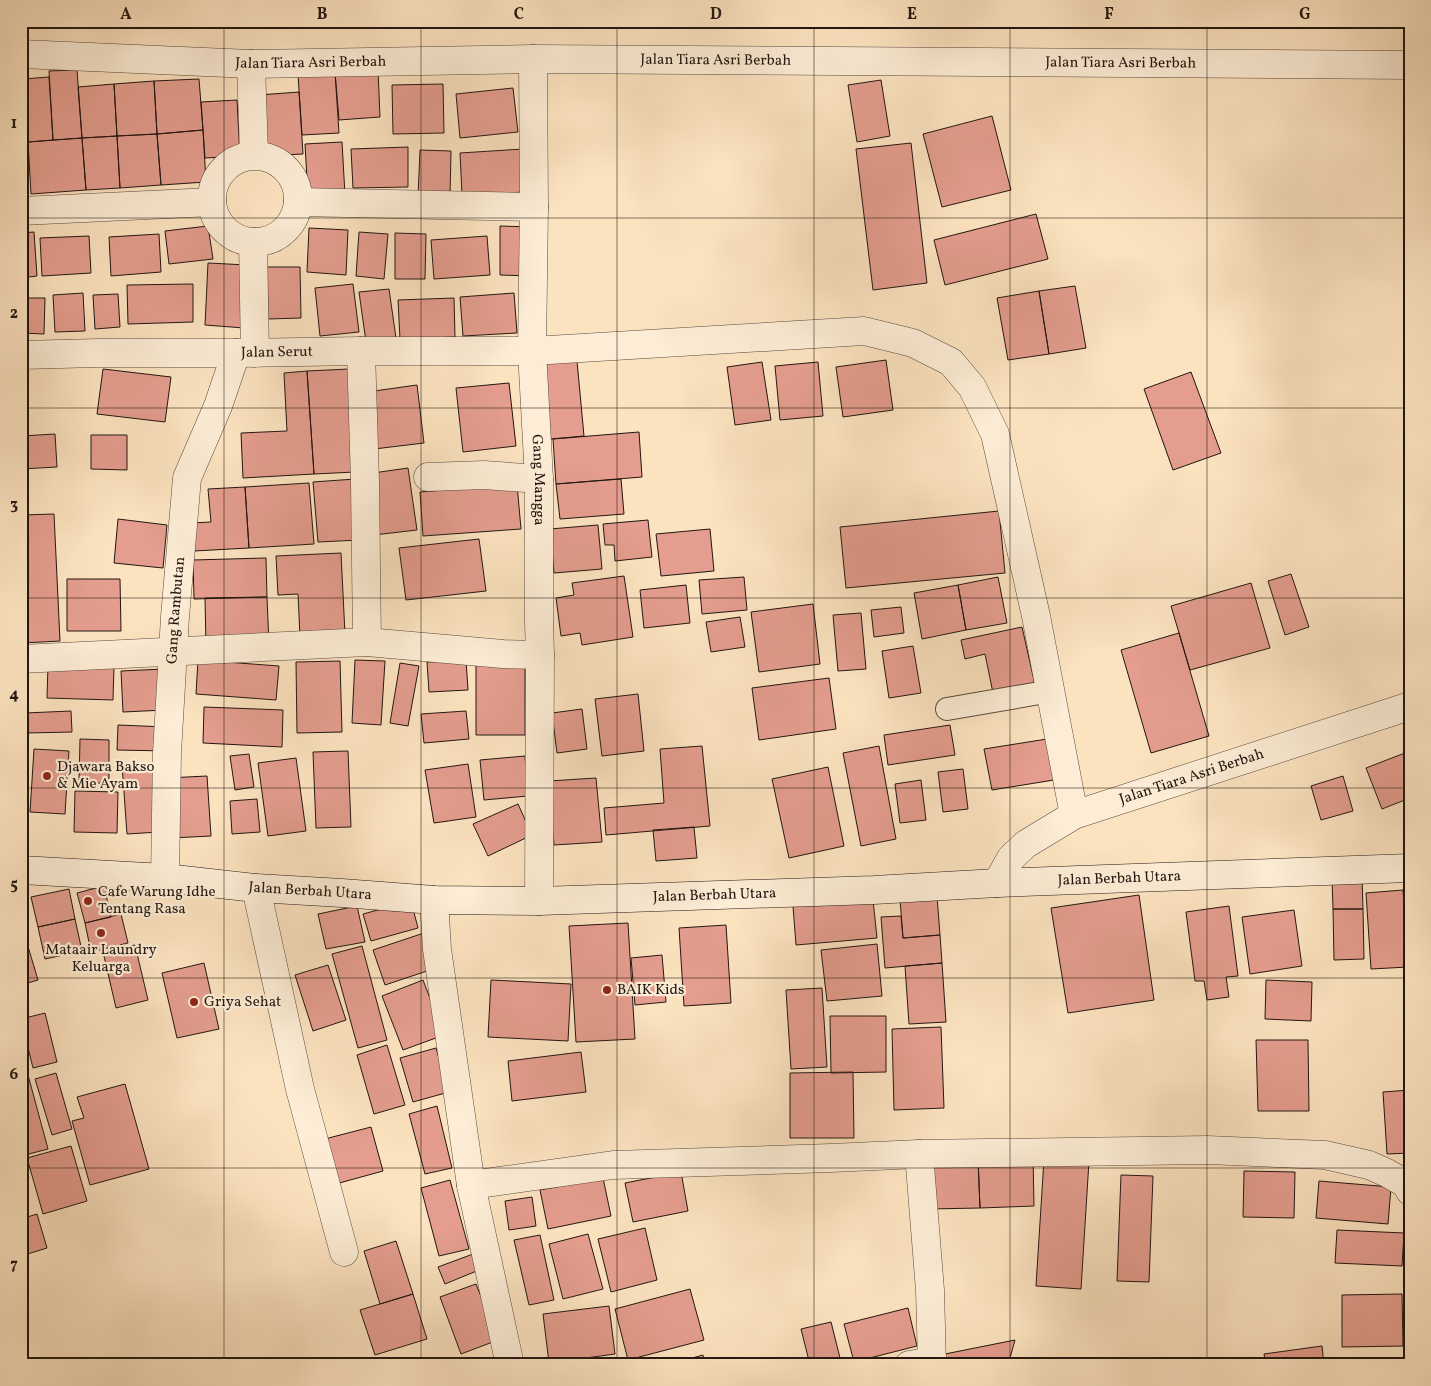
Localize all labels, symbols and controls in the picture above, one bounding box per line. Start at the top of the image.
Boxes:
text: A [120,4,132,26]
text: B [317,4,328,26]
text: C [514,4,524,26]
text: D [710,4,722,26]
text: E [907,4,917,26]
text: F [1104,4,1114,26]
text: G [1299,4,1311,26]
street label: Jalan Tiara Asri Berbah [640,49,791,71]
street label: Jalan Tiara Asri Berbah [235,51,387,75]
street label: Jalan Tiara Asri Berbah [1045,52,1196,74]
text: 1 [11,113,17,135]
text: 2 [10,303,18,325]
street label: Jalan Serut [241,341,313,363]
street label: Gang Mangga [526,434,550,525]
text: 3 [10,494,18,516]
street label: Gang Rambutan [162,556,191,665]
text: 4 [9,684,19,706]
street label: Jalan Tiara Asri Berbah [1117,744,1267,810]
place label: Djawara Bakso & Mie Ayam [57,757,154,795]
marker: Djawara Bakso & Mie Ayam [41,770,53,782]
street label: Jalan Berbah Utara [1057,866,1181,891]
text: 5 [10,874,18,896]
street label: Jalan Berbah Utara [247,877,373,906]
place label: Cafe Warung Idhe Tentang Rasa [98,882,216,920]
street label: Jalan Berbah Utara [653,883,777,908]
marker: Cafe Warung Idhe Tentang Rasa [82,895,94,907]
marker: Mataair Laundry Keluarga [95,927,107,939]
place label: Mataair Laundry Keluarga [45,940,157,978]
place label: BAIK Kids [617,980,685,1001]
marker: BAIK Kids [601,984,613,996]
place label: Griya Sehat [204,992,281,1013]
marker: Griya Sehat [188,996,200,1008]
text: 6 [10,1064,19,1086]
text: 7 [10,1254,18,1276]

